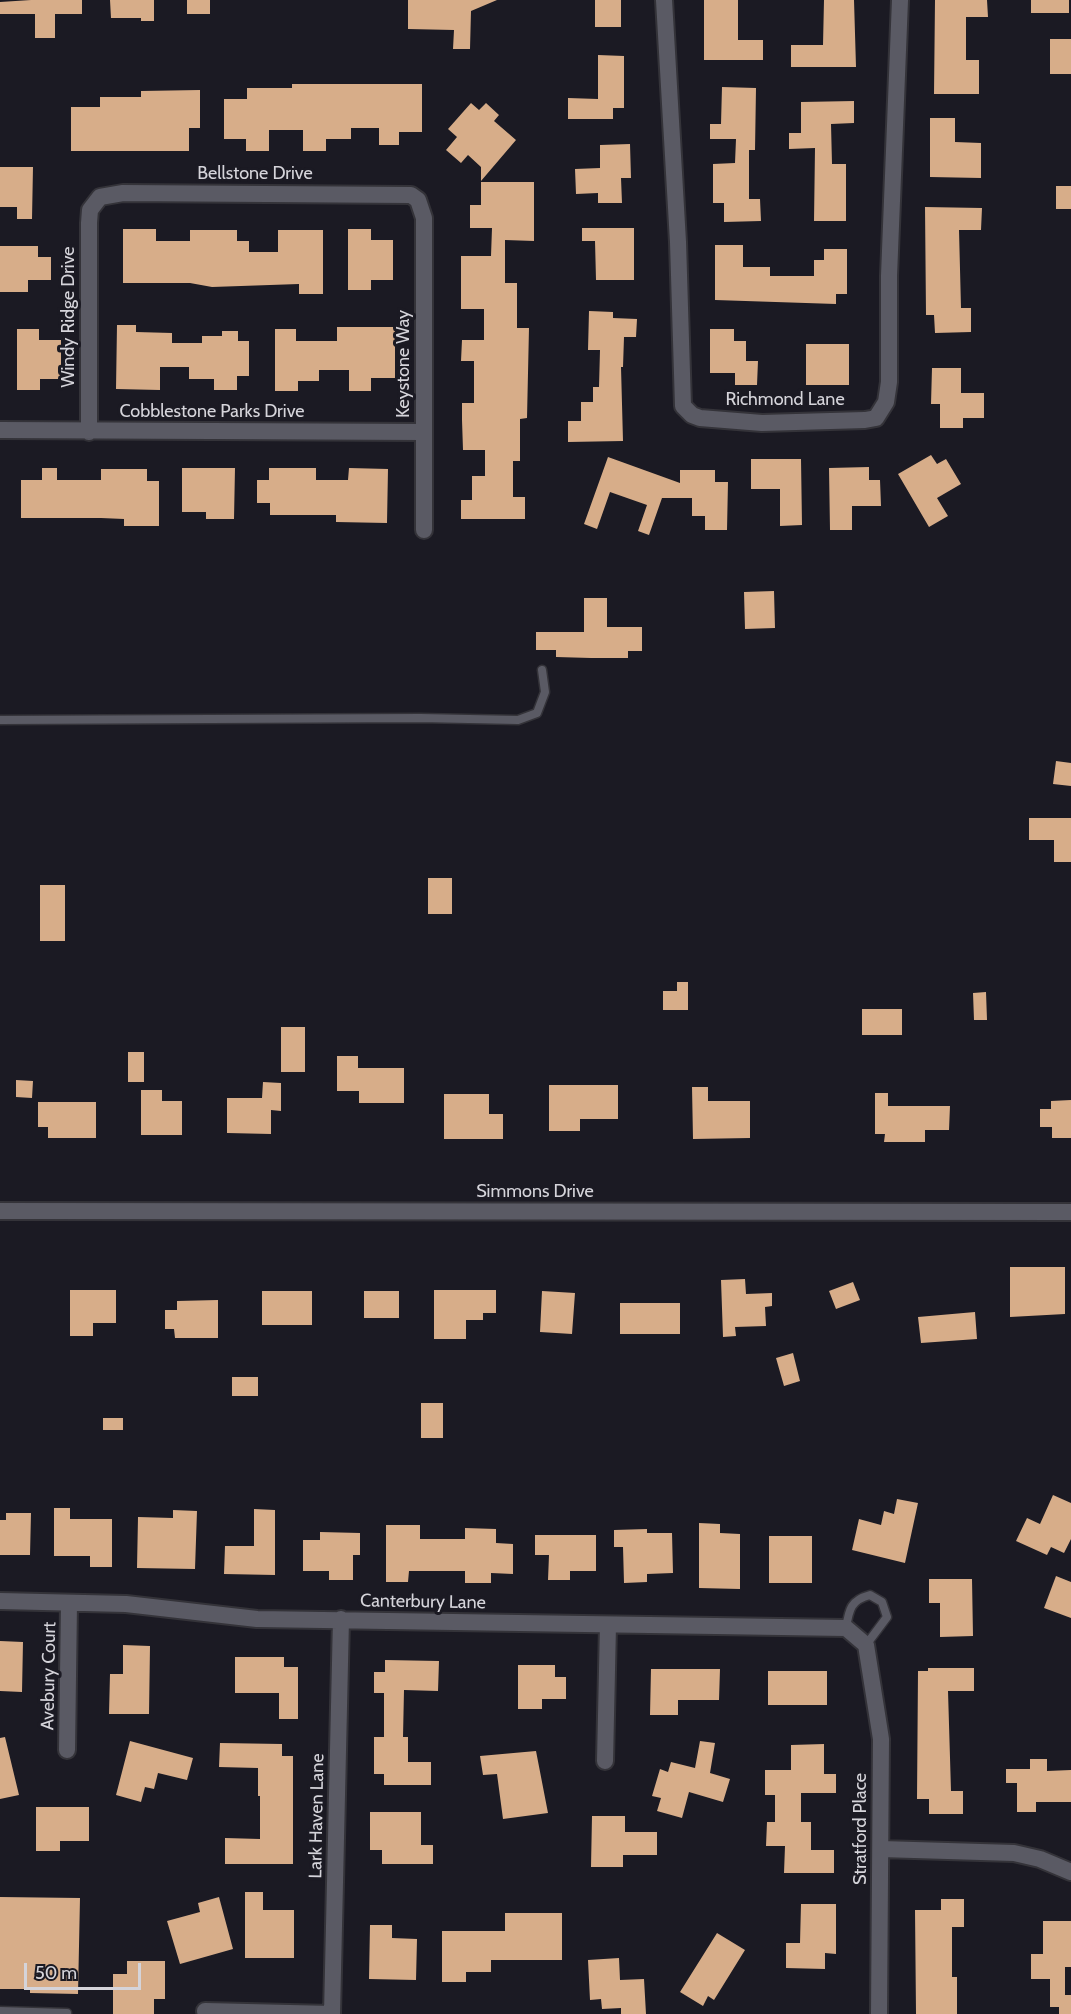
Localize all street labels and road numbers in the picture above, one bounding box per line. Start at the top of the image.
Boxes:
street label: Bellstone Drive [197,163,313,185]
street label: Windy Ridge Drive [58,246,80,388]
street label: Keystone Way [393,310,415,418]
street label: Richmond Lane [725,389,845,411]
street label: Cobblestone Parks Drive [119,401,305,423]
street label: Simmons Drive [476,1181,594,1203]
street label: Canterbury Lane [360,1590,486,1614]
street label: Avebury Court [37,1622,61,1730]
street label: Lark Haven Lane [305,1753,329,1879]
street label: Stratford Place [850,1773,872,1885]

